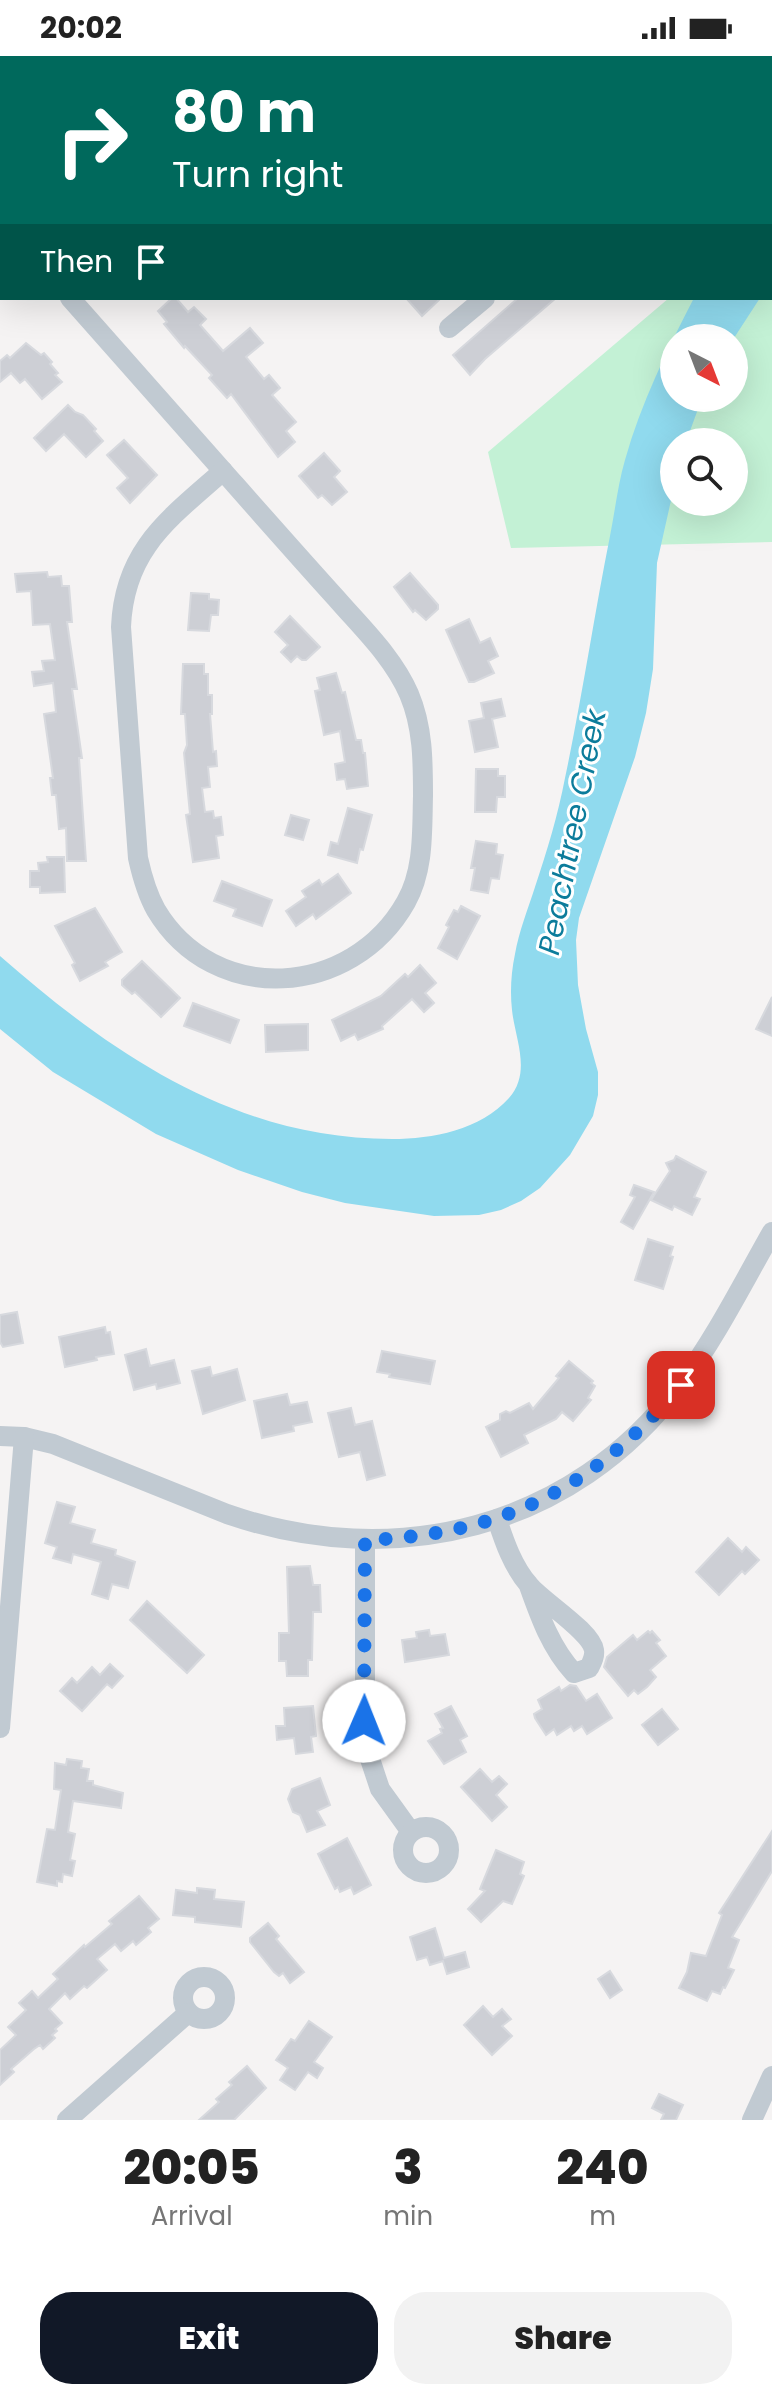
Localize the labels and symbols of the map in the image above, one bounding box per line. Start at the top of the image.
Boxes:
north arrow [660,324,748,412]
water label: Peachtree Creek [527,704,617,958]
pin [647,1351,715,1419]
position arrow [322,1679,406,1763]

